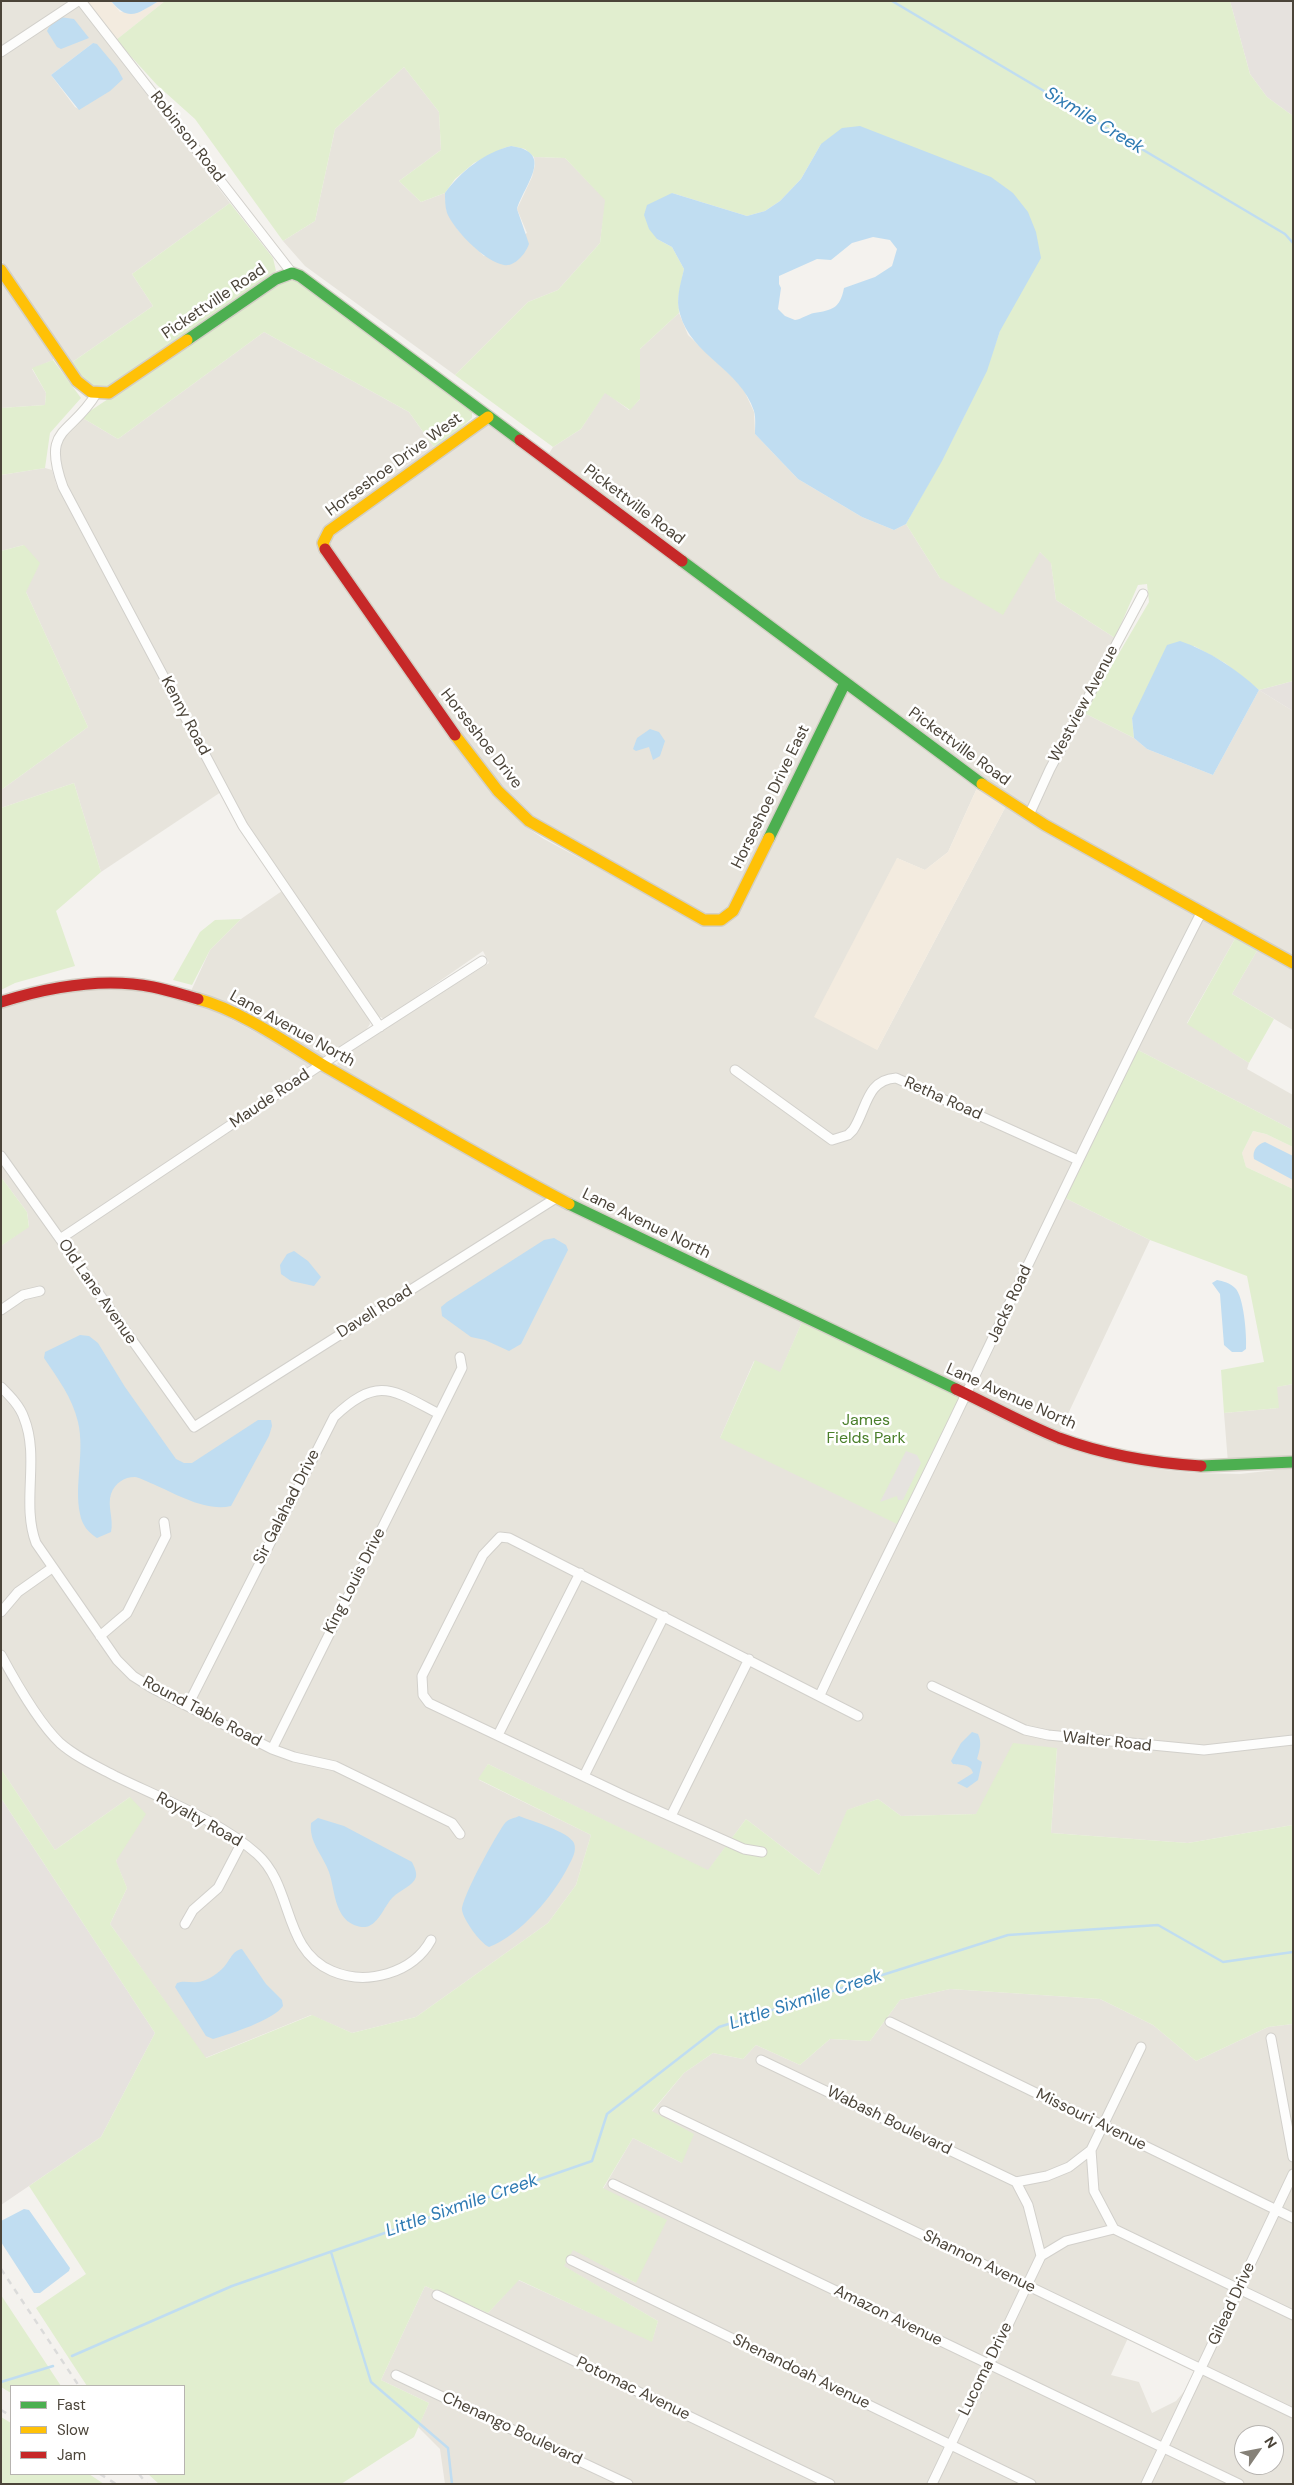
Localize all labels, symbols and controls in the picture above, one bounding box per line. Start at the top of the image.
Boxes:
water label: Sixmile Creek [1040,83,1148,159]
street label: Robinson Road [146,88,228,186]
street label: Pickettville Road [158,260,270,344]
street label: Horseshoe Drive West [322,409,466,521]
street label: Pickettville Road [580,461,688,549]
street label: Westview Avenue [1045,642,1123,766]
street label: Kenny Road [156,673,214,759]
street label: Horseshoe Drive [436,685,526,793]
street label: Pickettville Road [904,704,1014,790]
street label: Horseshoe Drive East [728,722,814,872]
street label: Lane Avenue North [226,987,358,1071]
street label: Maude Road [227,1065,313,1133]
street label: Retha Road [901,1073,985,1125]
street label: Lane Avenue North [579,1185,713,1263]
street label: Old Lane Avenue [53,1236,141,1348]
street label: Jacks Road [984,1262,1036,1346]
street label: Davell Road [334,1281,416,1343]
street label: Lane Avenue North [943,1360,1079,1434]
park label: James Fields Park [827,1411,905,1449]
street label: Sir Galahad Drive [250,1446,324,1568]
street label: King Louis Drive [320,1525,390,1637]
street label: Round Table Road [139,1673,265,1751]
street label: Walter Road [1061,1728,1153,1756]
street label: Royalty Road [153,1789,245,1851]
water label: Little Sixmile Creek [727,1965,885,2035]
street label: Wabash Boulevard [823,2082,955,2160]
street label: Missouri Avenue [1033,2085,1149,2155]
water label: Little Sixmile Creek [383,2170,541,2242]
street label: Shannon Avenue [920,2226,1038,2298]
street label: Gilead Drive [1204,2259,1260,2349]
street label: Amazon Avenue [831,2281,945,2351]
street label: Lucoma Drive [955,2319,1017,2419]
street label: Shenandoah Avenue [729,2330,873,2414]
street label: Potomac Avenue [573,2353,693,2425]
legend [10,2385,185,2475]
street label: Chenango Boulevard [439,2388,585,2470]
text: Fast [57,2395,86,2415]
text: Slow [57,2420,89,2440]
north arrow [1234,2425,1284,2475]
text: N [1260,2433,1281,2452]
text: Jam [57,2445,86,2465]

